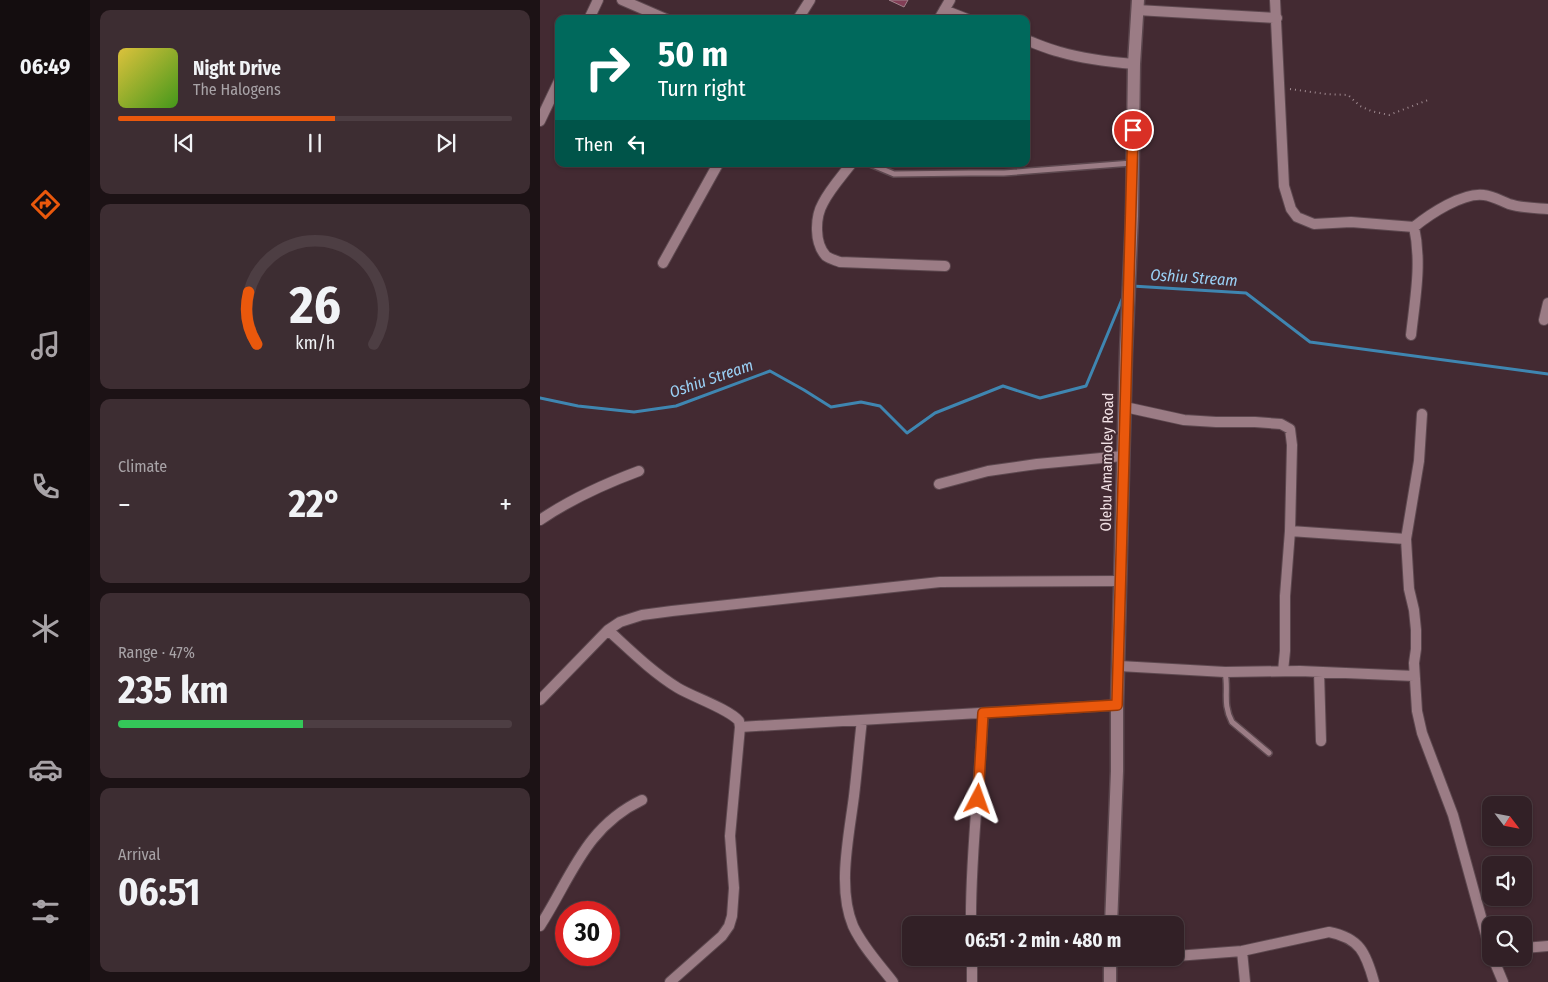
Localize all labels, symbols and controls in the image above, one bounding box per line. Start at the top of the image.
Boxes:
text: 50 m [658,33,728,75]
icon: right [575,35,640,100]
text: 06:49 [20,53,70,80]
text: Night Drive [193,57,281,80]
text: Turn right [658,75,746,102]
text: The Halogens [193,80,281,99]
pin [1112,109,1154,151]
icon: arrive [1119,116,1147,144]
icon: previous [170,129,198,157]
icon: pause [301,129,329,157]
icon: next [432,129,460,157]
icon: left [623,130,651,158]
text: Then [575,133,613,156]
icon: directions [28,187,63,222]
water label: Oshiu Stream [1150,265,1238,290]
text: 26 [288,274,341,337]
icon: music [28,328,63,363]
text: km/h [295,332,335,354]
water label: Oshiu Stream [667,355,756,402]
street label: Olebu Amamoley Road [1097,392,1117,532]
text: Climate [118,457,167,476]
icon: phone [28,469,63,504]
text: 22° [288,481,341,527]
text: − [118,488,131,521]
text: + [499,488,512,521]
icon: climate [28,611,63,646]
text: Range · 47% [118,643,195,662]
text: 235 km [118,667,228,713]
icon: car [28,752,63,787]
position arrow [951,772,1003,824]
north arrow [1482,796,1532,846]
map controls [1482,796,1532,966]
text: Arrival [118,845,160,864]
button: sound [1482,856,1532,906]
text: 06:51 [118,869,200,915]
icon: filters [28,894,63,929]
speed limit sign: 30 [555,901,620,966]
button: search [1482,916,1532,966]
text: 06:51 · 2 min · 480 m [965,929,1121,952]

